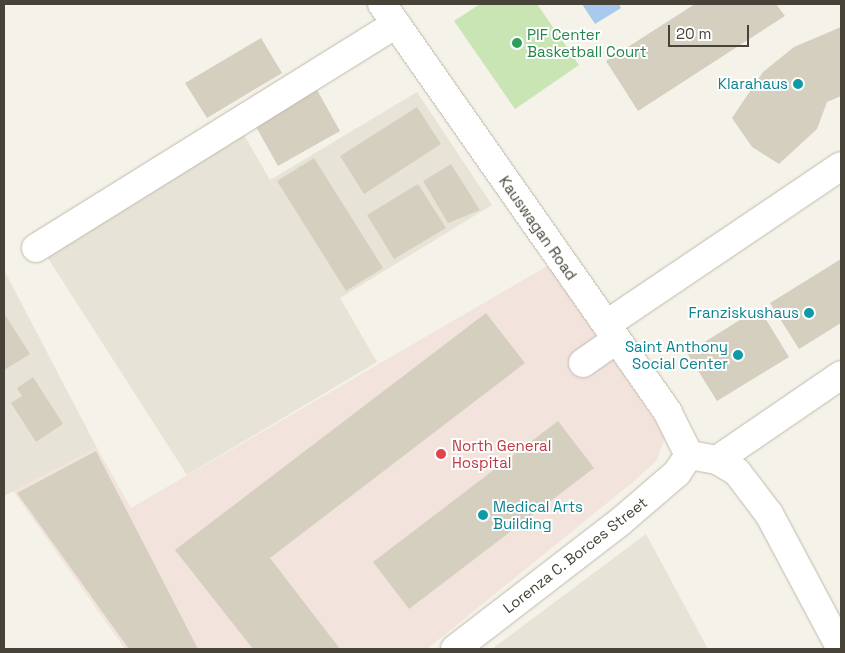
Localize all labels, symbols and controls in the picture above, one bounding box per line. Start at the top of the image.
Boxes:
scale bar [670,15,751,47]
text: 20 m [676,24,711,43]
place label: PIF Center Basketball Court [527,25,647,60]
marker: PIF Center Basketball Court [511,37,523,49]
place label: Klarahaus [718,75,788,93]
marker: Klarahaus [792,78,804,90]
street label: Kauswagan Road [495,172,581,284]
place label: Franziskushaus [688,304,799,322]
marker: Franziskushaus [803,307,815,319]
place label: Saint Anthony Social Center [625,337,728,372]
marker: Saint Anthony Social Center [732,349,744,361]
place label: North General Hospital [452,436,551,471]
marker: North General Hospital [434,447,448,461]
street label: Lorenza C. Borces Street [499,493,651,617]
place label: Medical Arts Building [493,497,583,532]
marker: Medical Arts Building [477,509,489,521]

